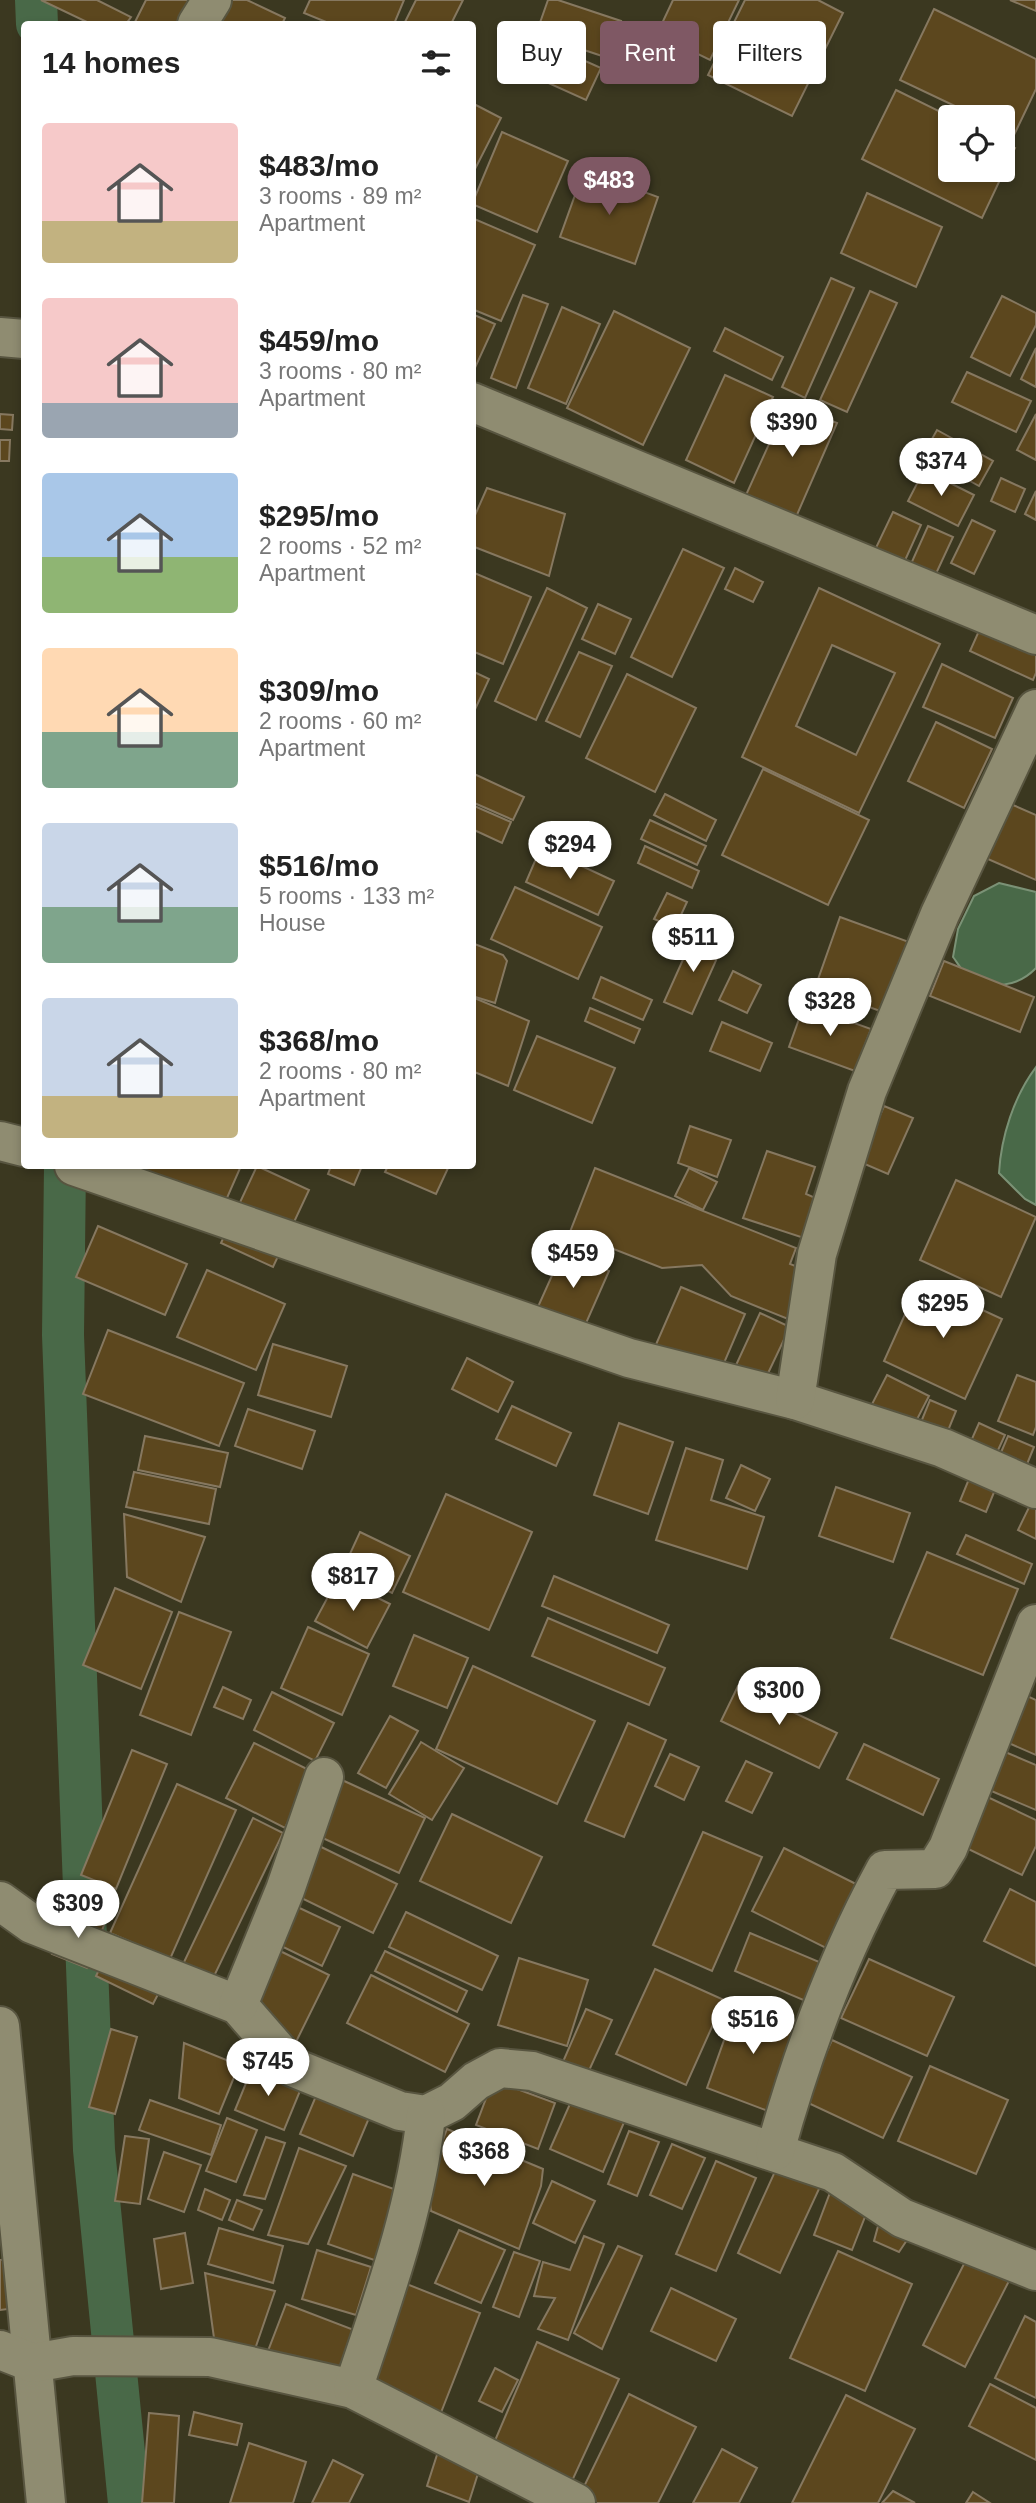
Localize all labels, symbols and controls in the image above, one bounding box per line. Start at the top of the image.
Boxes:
chip: Buy [497,21,586,84]
chip: Rent [600,21,699,84]
chip: Filters [713,21,826,84]
icon: filters [417,44,455,82]
text: 14 homes [42,46,180,79]
map controls [938,105,1015,182]
button: locate [938,105,1015,182]
text: $483/mo [259,149,379,182]
icon: home [98,151,182,235]
pin: $483 [568,158,650,217]
text: $483 [583,167,635,193]
text: 3 rooms · 89 m² [259,183,421,209]
text: Apartment [259,210,365,236]
text: $459/mo [259,324,379,357]
icon: home [98,326,182,410]
text: 3 rooms · 80 m² [259,358,421,384]
text: Apartment [259,385,365,411]
pin: $390 [751,400,833,459]
text: $390 [766,409,818,435]
pin: $374 [900,438,982,498]
text: $374 [915,448,967,474]
text: $295/mo [259,499,379,532]
icon: home [98,501,182,585]
text: 2 rooms · 52 m² [259,533,421,559]
text: Apartment [259,560,365,586]
text: $309/mo [259,674,379,707]
icon: home [98,676,182,760]
text: 2 rooms · 60 m² [259,708,421,734]
text: Apartment [259,735,365,761]
pin: $294 [529,822,611,881]
text: $294 [544,831,596,857]
text: $516/mo [259,849,379,882]
icon: home [98,851,182,935]
text: 5 rooms · 133 m² [259,883,434,909]
text: House [259,910,325,936]
pin: $511 [652,914,734,974]
text: $511 [668,924,718,950]
pin: $328 [789,978,871,1038]
text: $328 [804,988,856,1014]
text: $368/mo [259,1024,379,1057]
icon: home [98,1026,182,1110]
text: 2 rooms · 80 m² [259,1058,421,1084]
text: Apartment [259,1085,365,1111]
pin: $459 [532,1230,614,1290]
text: $459 [547,1240,599,1266]
pin: $295 [902,1280,984,1340]
text: $295 [917,1290,969,1316]
pin: $817 [312,1554,394,1613]
text: $817 [327,1563,379,1589]
pin: $300 [738,1668,820,1727]
text: $300 [753,1677,805,1703]
pin: $309 [37,1881,119,1940]
text: $309 [52,1890,104,1916]
pin: $516 [712,1996,794,2056]
text: $516 [727,2006,779,2032]
pin: $745 [227,2038,309,2098]
text: $745 [242,2048,294,2074]
pin: $368 [443,2128,525,2188]
text: $368 [458,2138,510,2164]

